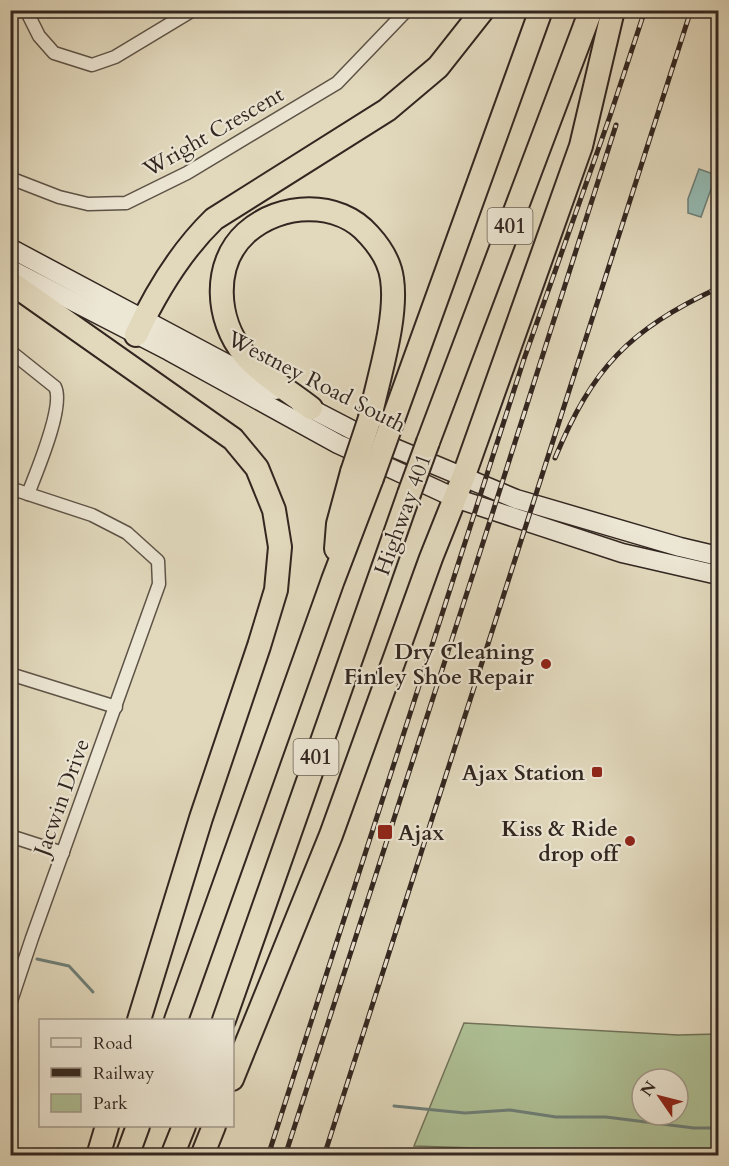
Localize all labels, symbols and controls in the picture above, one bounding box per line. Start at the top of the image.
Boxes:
street label: Wright Crescent [137,79,289,185]
road number: 401 [488,208,532,244]
street label: Westney Road South [221,323,411,440]
street label: Highway 401 [367,449,439,579]
place label: Dry Cleaning Finley Shoe Repair [344,637,535,692]
marker: Dry Cleaning Finley Shoe Repair [539,657,553,671]
street label: Jacwin Drive [26,735,97,863]
road number: 401 [294,739,338,775]
place label: Ajax Station [462,758,585,788]
marker: Ajax Station [590,765,604,779]
place label: Kiss & Ride drop off [501,814,621,869]
place label: Ajax [398,818,444,848]
marker: Ajax [376,823,394,841]
marker: Kiss & Ride drop off [623,834,637,848]
legend [39,1019,234,1127]
text: Road [93,1031,133,1056]
text: Railway [93,1061,155,1086]
north arrow [630,1067,690,1127]
text: N [636,1077,662,1101]
text: Park [93,1091,128,1116]

